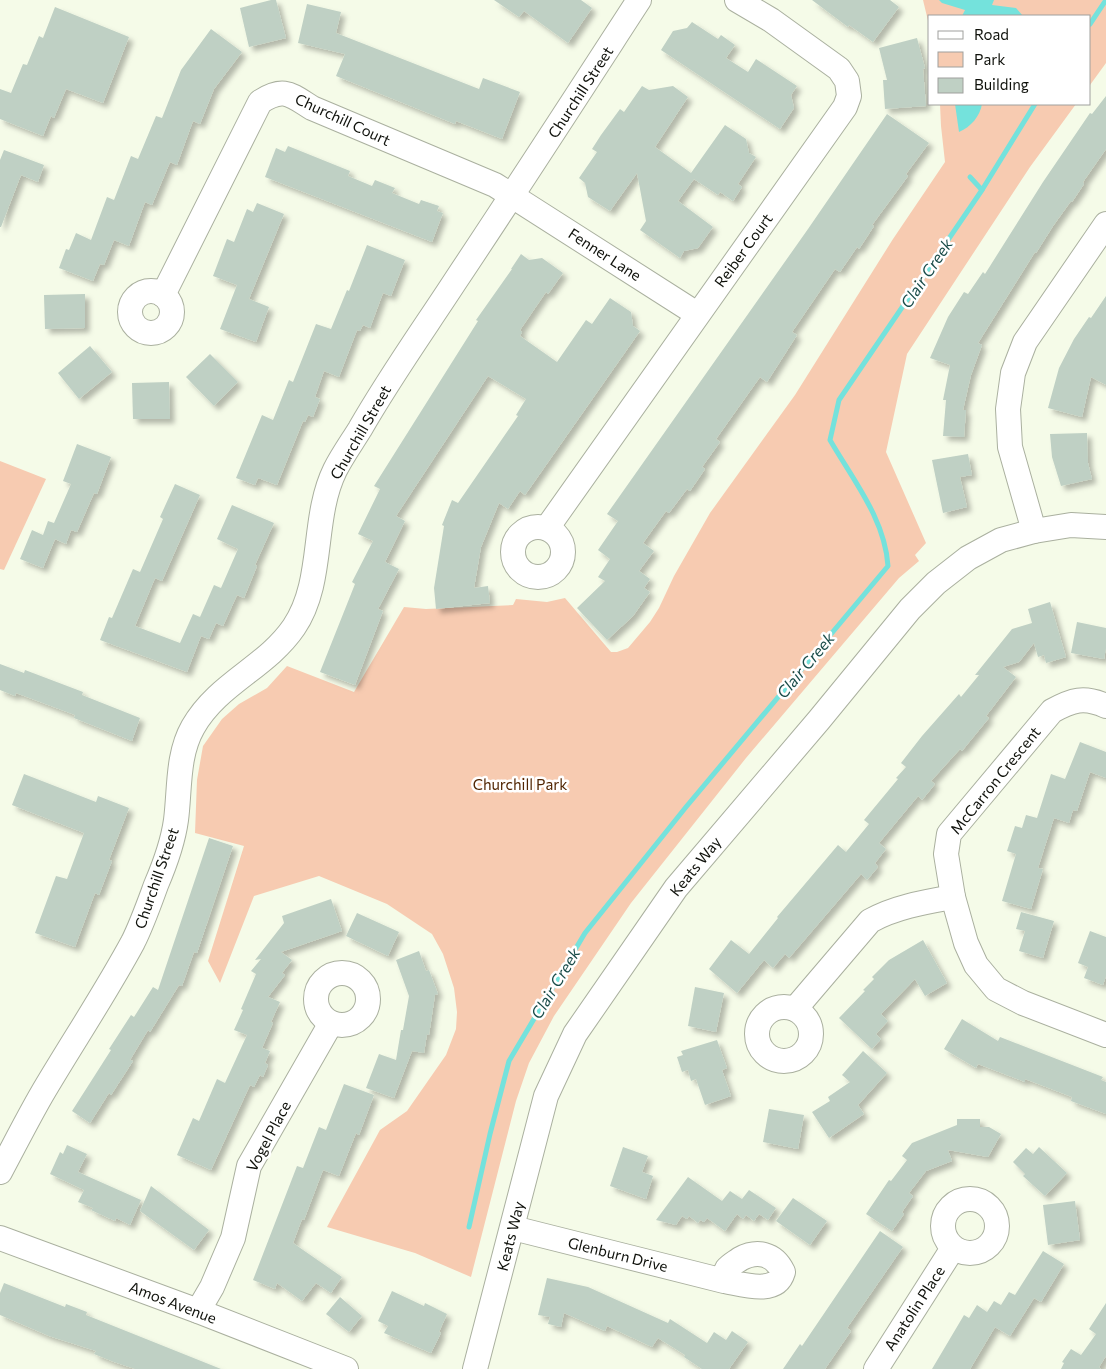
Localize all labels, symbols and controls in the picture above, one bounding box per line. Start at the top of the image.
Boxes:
legend [928,15,1091,105]
text: Road [974,25,1009,43]
street label: Churchill Street [544,43,616,141]
text: Park [974,50,1005,68]
text: Building [974,75,1029,93]
street label: Churchill Court [292,89,394,149]
street label: Reiber Court [710,210,776,290]
street label: Fenner Lane [565,224,645,284]
water label: Clair Creek [896,234,956,311]
street label: Churchill Street [326,382,394,482]
water label: Clair Creek [772,628,838,702]
street label: McCarron Crescent [946,723,1044,837]
park label: Churchill Park [473,775,567,793]
street label: Churchill Street [130,825,182,931]
street label: Keats Way [666,833,725,899]
water label: Clair Creek [526,944,584,1022]
street label: Vogel Place [242,1098,294,1174]
street label: Keats Way [493,1199,527,1273]
street label: Glenburn Drive [566,1233,670,1275]
street label: Anatolin Place [880,1262,948,1354]
street label: Amos Avenue [127,1277,219,1327]

